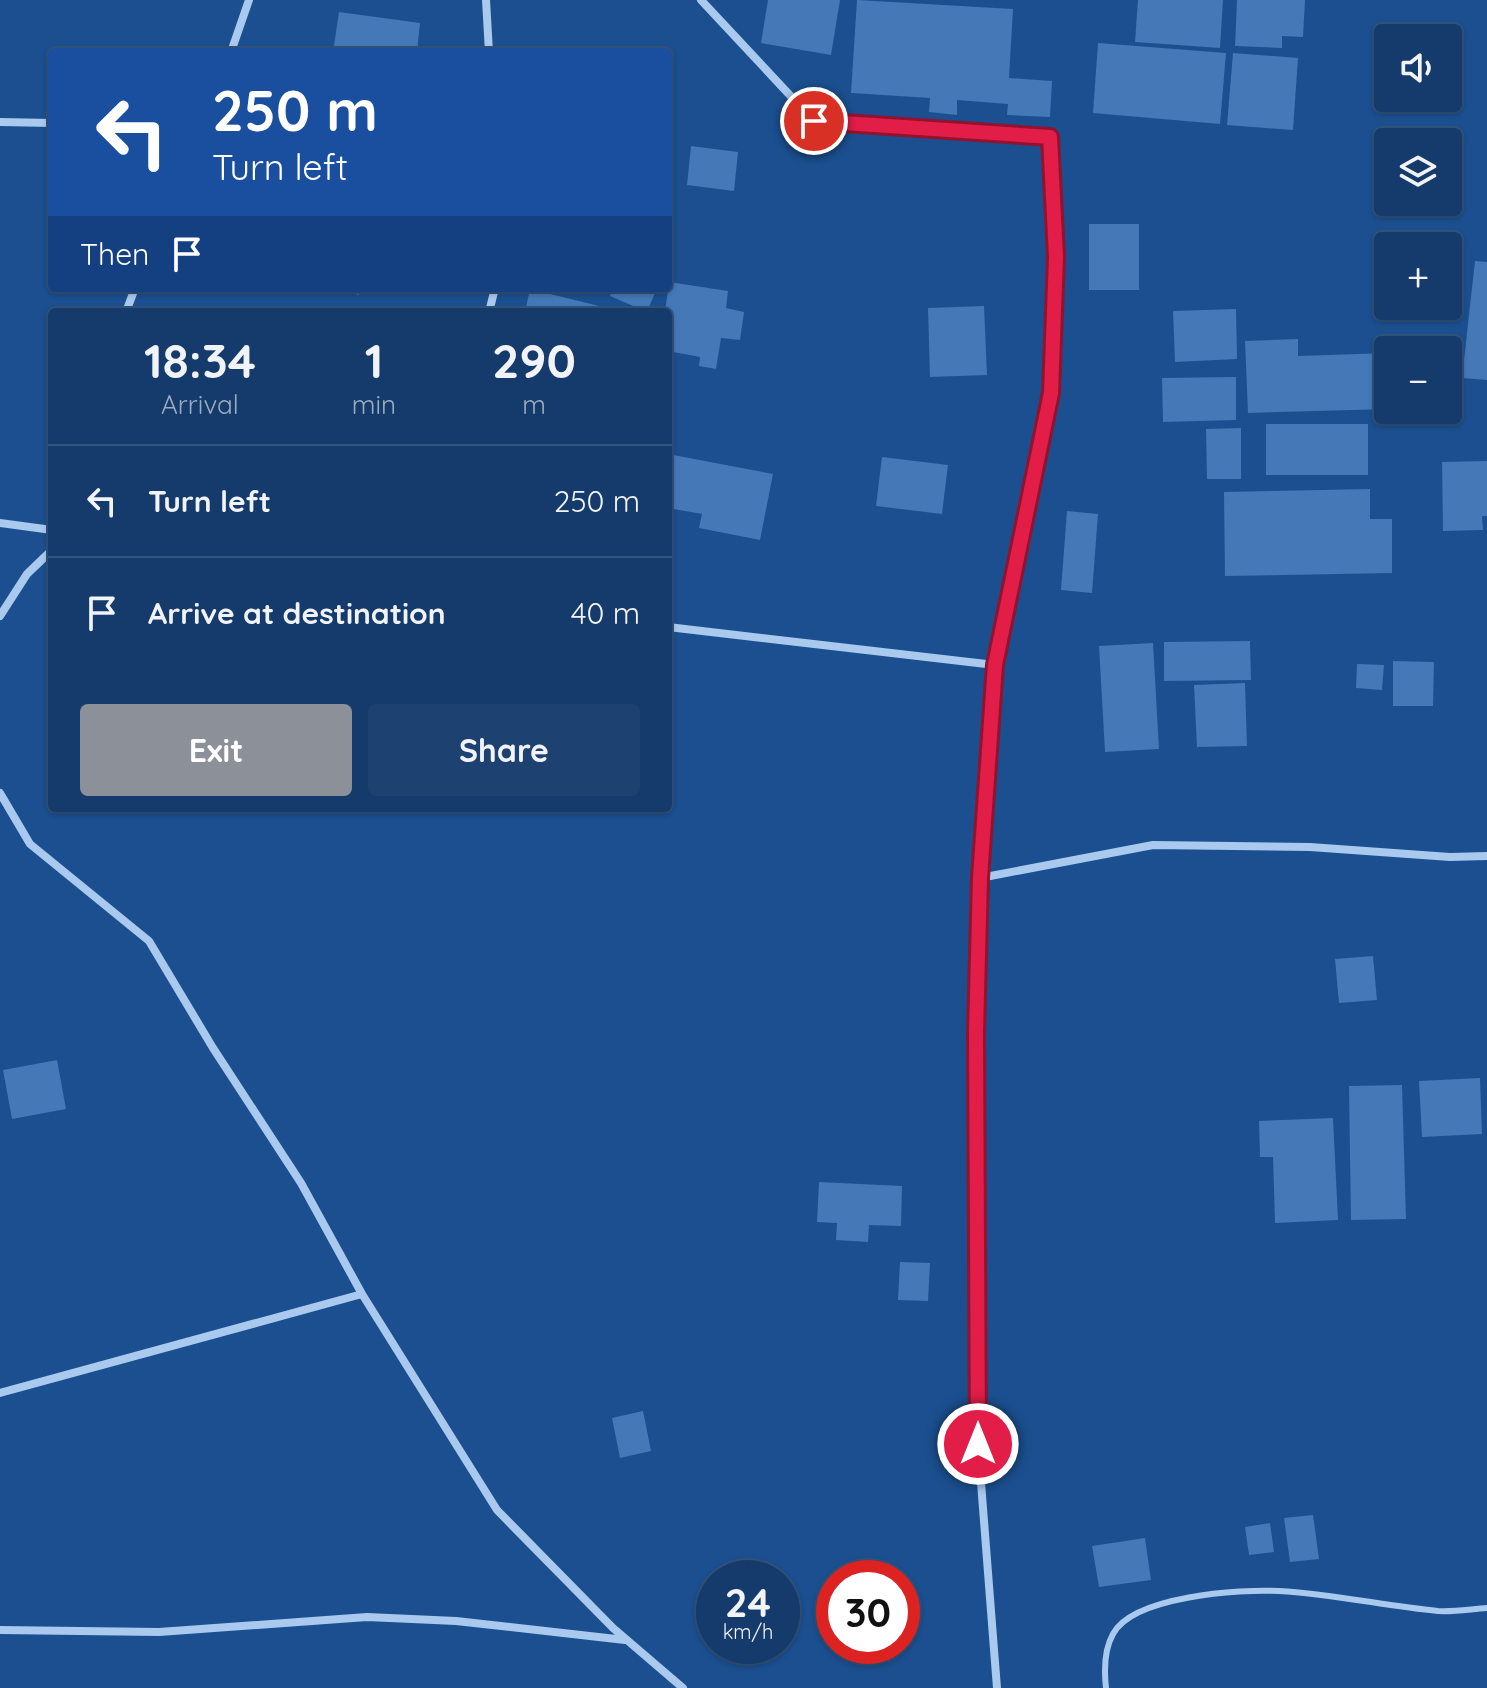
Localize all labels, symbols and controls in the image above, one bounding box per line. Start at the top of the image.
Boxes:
map controls [1374,24,1462,424]
button: sound [1374,24,1462,112]
text: 250 m [212,75,378,145]
icon: left [80,80,184,184]
pin [780,87,848,155]
icon: arrive [792,99,836,143]
button: layers [1374,128,1462,216]
text: Turn left [212,144,348,189]
icon: arrive [165,232,209,276]
button: + [1374,232,1462,320]
text: Then [80,235,149,273]
text: 18:34 [144,330,256,390]
text: 1 [365,330,383,390]
text: 290 [492,330,576,390]
button: − [1374,336,1462,424]
text: Arrival [161,388,239,421]
text: min [352,388,396,421]
text: m [522,388,546,421]
icon: left [80,479,124,523]
text: Turn left [148,482,271,520]
text: 250 m [554,482,640,520]
icon: arrive [80,591,124,635]
text: Arrive at destination [148,594,446,632]
text: 40 m [571,594,640,632]
button: Exit [80,704,352,796]
button: Share [368,704,640,796]
position arrow [936,1402,1020,1486]
speed limit sign: 30 [816,1560,920,1664]
text: 24 [725,1577,771,1627]
text: km/h [723,1619,773,1644]

